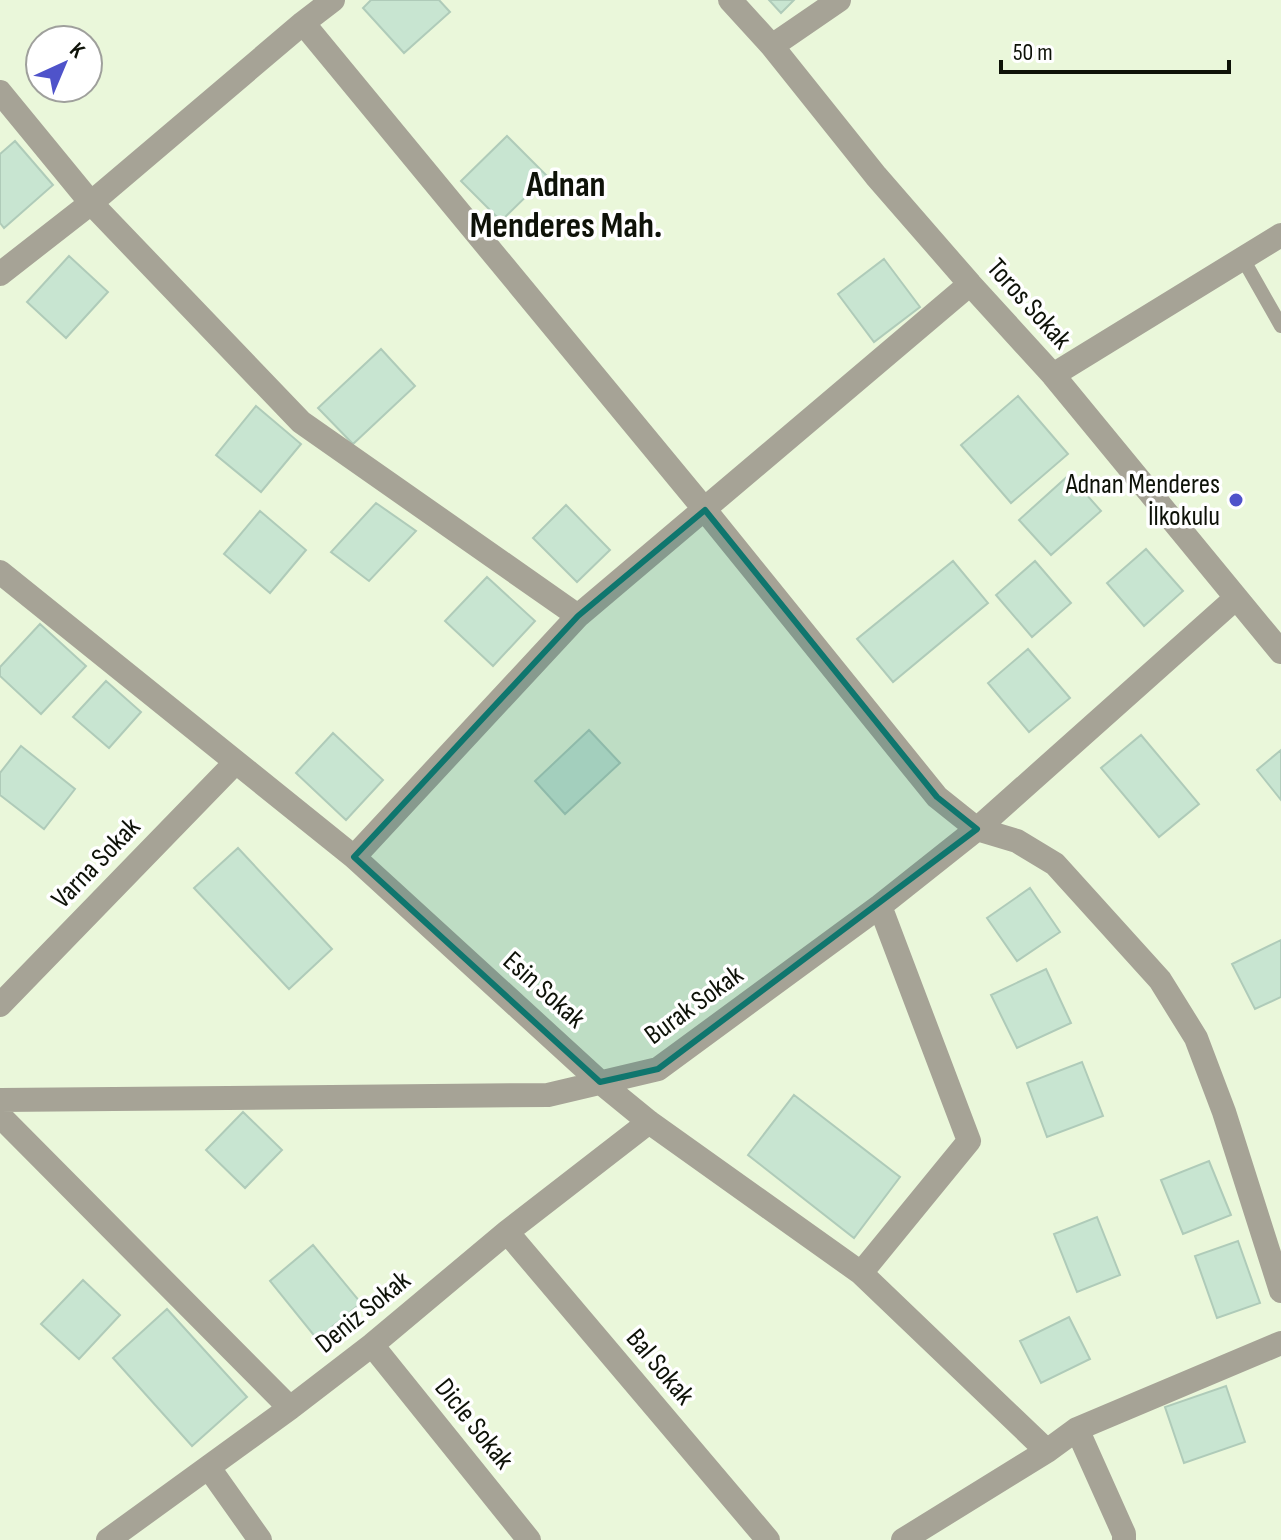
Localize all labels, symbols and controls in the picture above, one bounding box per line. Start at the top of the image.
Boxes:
north arrow [24,24,104,104]
scale bar [1001,24,1229,74]
text: K [64,37,90,64]
text: 50 m [1013,38,1053,67]
district label: Adnan Menderes Mah. [470,164,662,248]
street label: Toros Sokak [980,252,1078,356]
place label: Adnan Menderes İlkokulu [1065,468,1220,533]
marker: Adnan Menderes İlkokulu [1227,491,1245,509]
street label: Varna Sokak [45,810,148,915]
street label: Esin Sokak [496,945,592,1036]
street label: Burak Sokak [638,958,750,1052]
street label: Deniz Sokak [309,1264,417,1360]
street label: Bal Sokak [619,1322,701,1412]
street label: Dicle Sokak [428,1372,521,1476]

